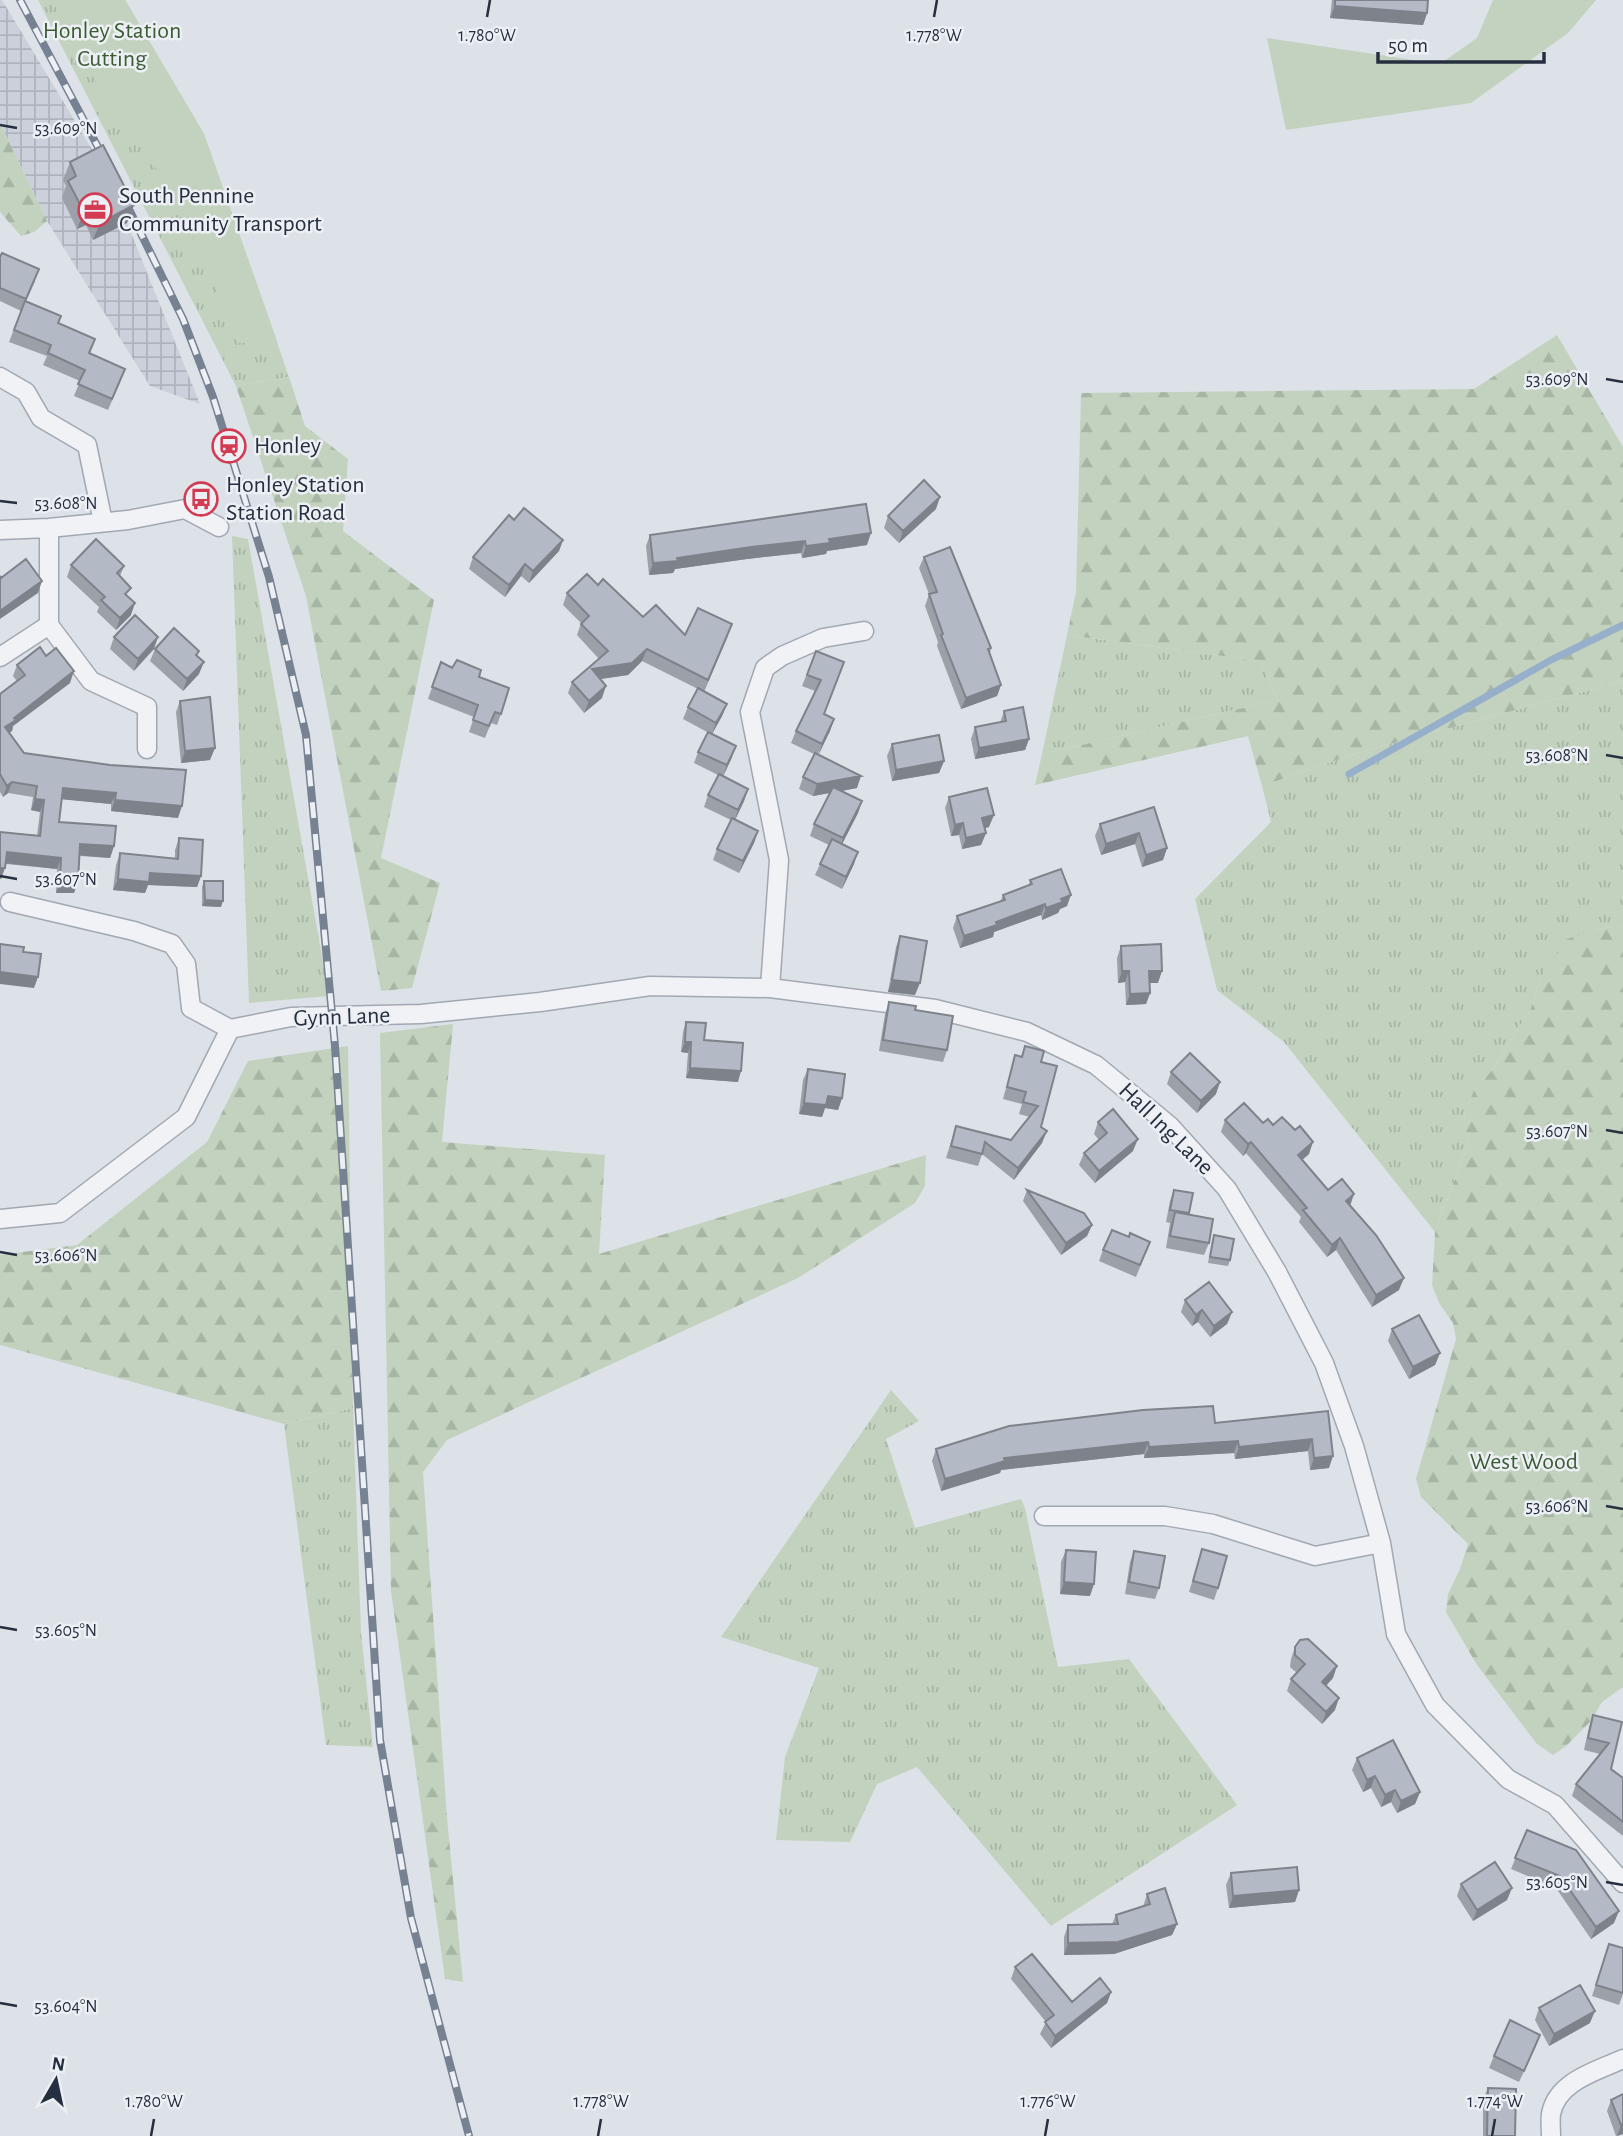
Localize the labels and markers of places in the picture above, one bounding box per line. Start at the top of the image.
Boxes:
place label: South Pennine Community Transport [119,184,322,236]
office icon: South Pennine Community Transport [76,191,114,229]
station icon: Honley [210,427,248,465]
place label: Honley [254,434,321,458]
place label: Honley Station Station Road [226,473,365,525]
bus stop icon: Honley Station Station Road [182,480,220,518]

